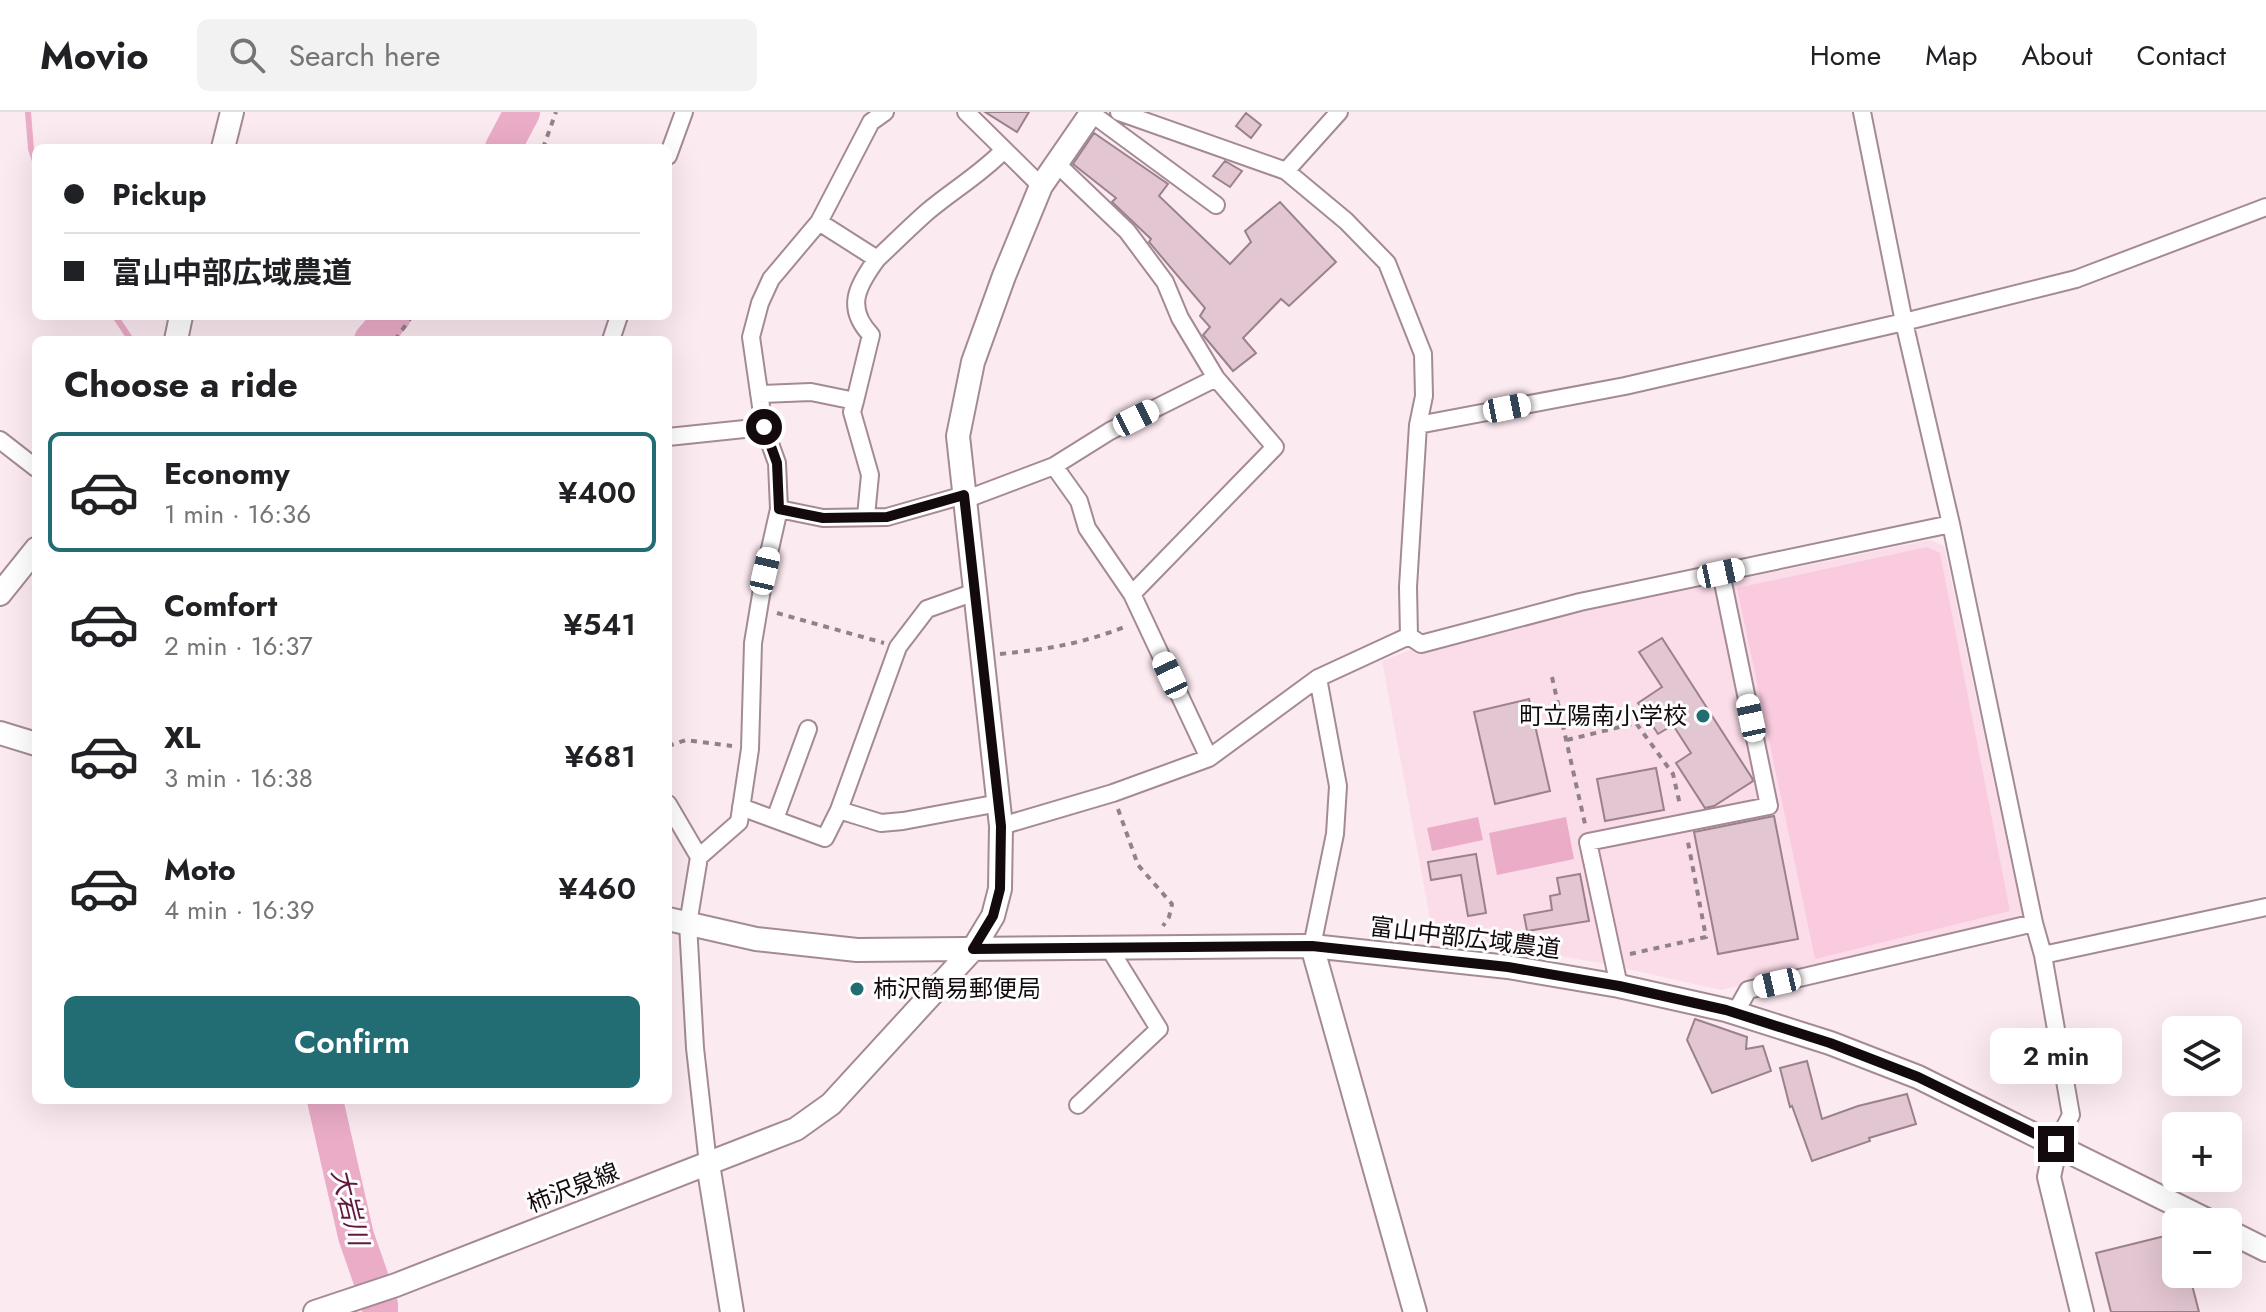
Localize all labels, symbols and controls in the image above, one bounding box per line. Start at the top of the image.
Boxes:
search box [197,19,757,91]
text: Movio [40,28,149,83]
icon: search [225,33,269,77]
text: Search here [289,34,440,77]
text: Home [1810,35,1881,76]
text: Map [1925,35,1977,76]
text: About [2021,35,2093,76]
text: Contact [2137,35,2226,76]
text: Pickup [112,173,207,216]
text: 富山中部広域農道 [112,251,352,294]
text: Choose a ride [64,358,298,410]
car [1481,392,1533,424]
car [1109,396,1163,440]
route start [746,409,782,445]
text: Economy [164,452,290,495]
icon: car [68,456,140,528]
text: ¥400 [558,471,636,514]
text: 1 min · 16:36 [164,495,311,533]
car [748,545,782,597]
car [1695,556,1747,590]
text: Comfort [164,584,277,627]
icon: car [68,588,140,660]
text: ¥541 [564,603,636,646]
text: 2 min · 16:37 [164,627,313,665]
car [1149,648,1191,702]
car [1734,692,1768,744]
place label: 町立陽南小学校 [1519,698,1687,733]
marker: 町立陽南小学校 [1694,707,1712,725]
text: XL [164,716,200,759]
icon: car [68,720,140,792]
text: ¥681 [565,735,636,778]
text: 3 min · 16:38 [164,759,313,797]
text: Moto [164,848,236,891]
icon: car [68,852,140,924]
text: ¥460 [558,867,636,910]
text: 4 min · 16:39 [164,891,315,929]
street label: 富山中部広域農道 [1368,908,1562,967]
car [1751,966,1803,1000]
place label: 柿沢簡易郵便局 [873,971,1041,1006]
marker: 柿沢簡易郵便局 [848,980,866,998]
button: Confirm [64,996,640,1088]
map controls [2162,1016,2242,1288]
button: layers [2162,1016,2242,1096]
callout: 2 min [1990,1028,2122,1084]
text: 2 min [2023,1037,2089,1075]
button: + [2162,1112,2242,1192]
route end [2038,1126,2074,1162]
street label: 柿沢泉線 [522,1154,624,1221]
water label: 大岩川 [322,1165,379,1252]
button: − [2162,1208,2242,1288]

